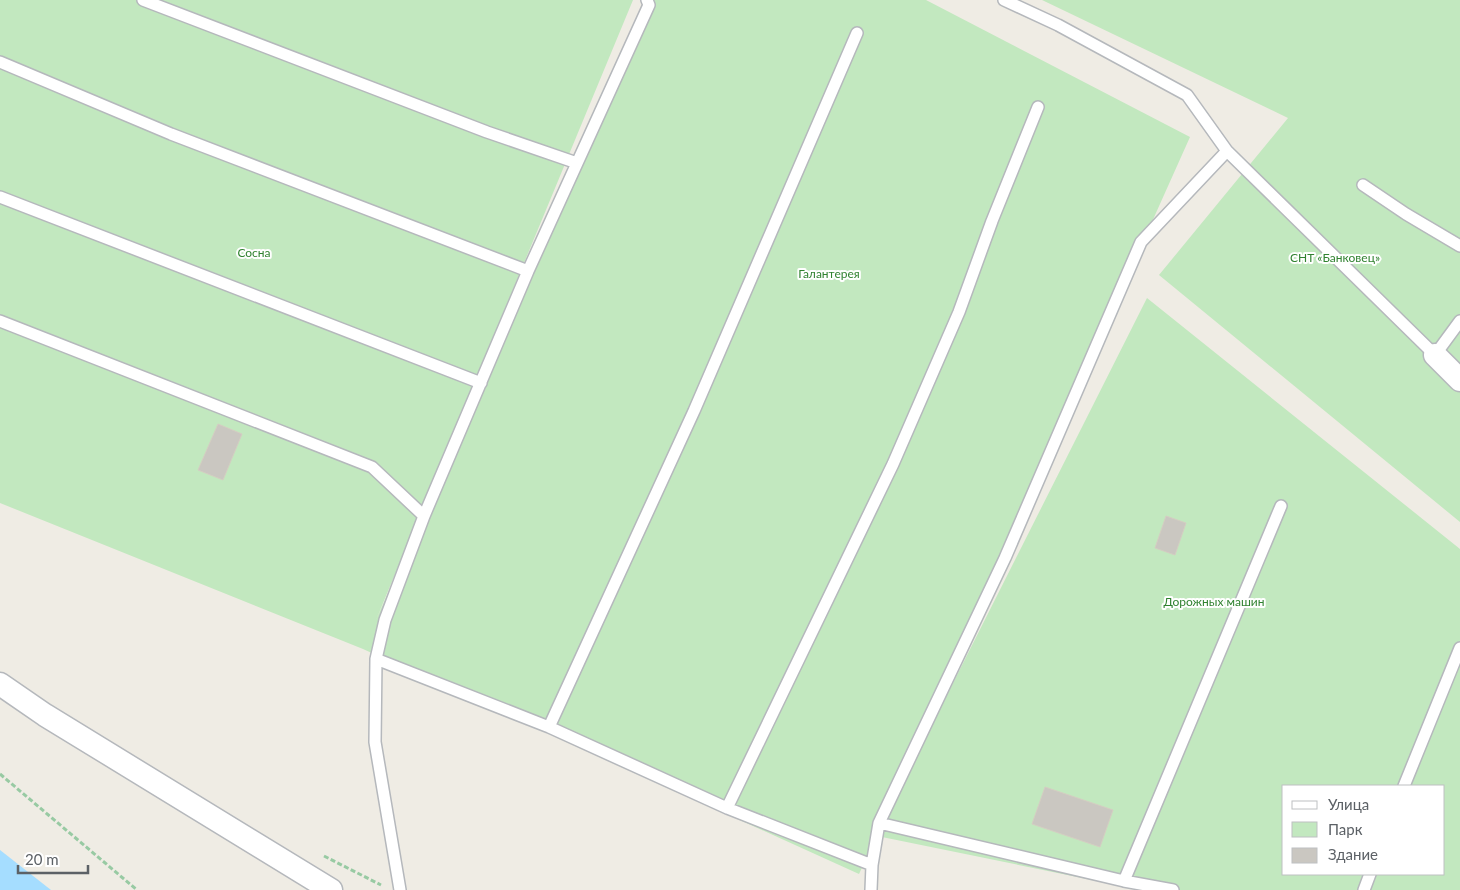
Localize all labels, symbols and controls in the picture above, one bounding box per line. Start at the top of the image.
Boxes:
park label: Сосна [237,245,271,260]
park label: СНТ «Банковец» [1290,250,1380,265]
park label: Галантерея [798,266,860,281]
park label: Дорожных машин [1163,594,1265,609]
legend [1282,785,1445,875]
text: Улица [1328,795,1369,813]
text: Парк [1328,820,1363,838]
scale bar [18,842,88,874]
text: Здание [1328,845,1378,863]
text: 20 m [25,850,59,868]

